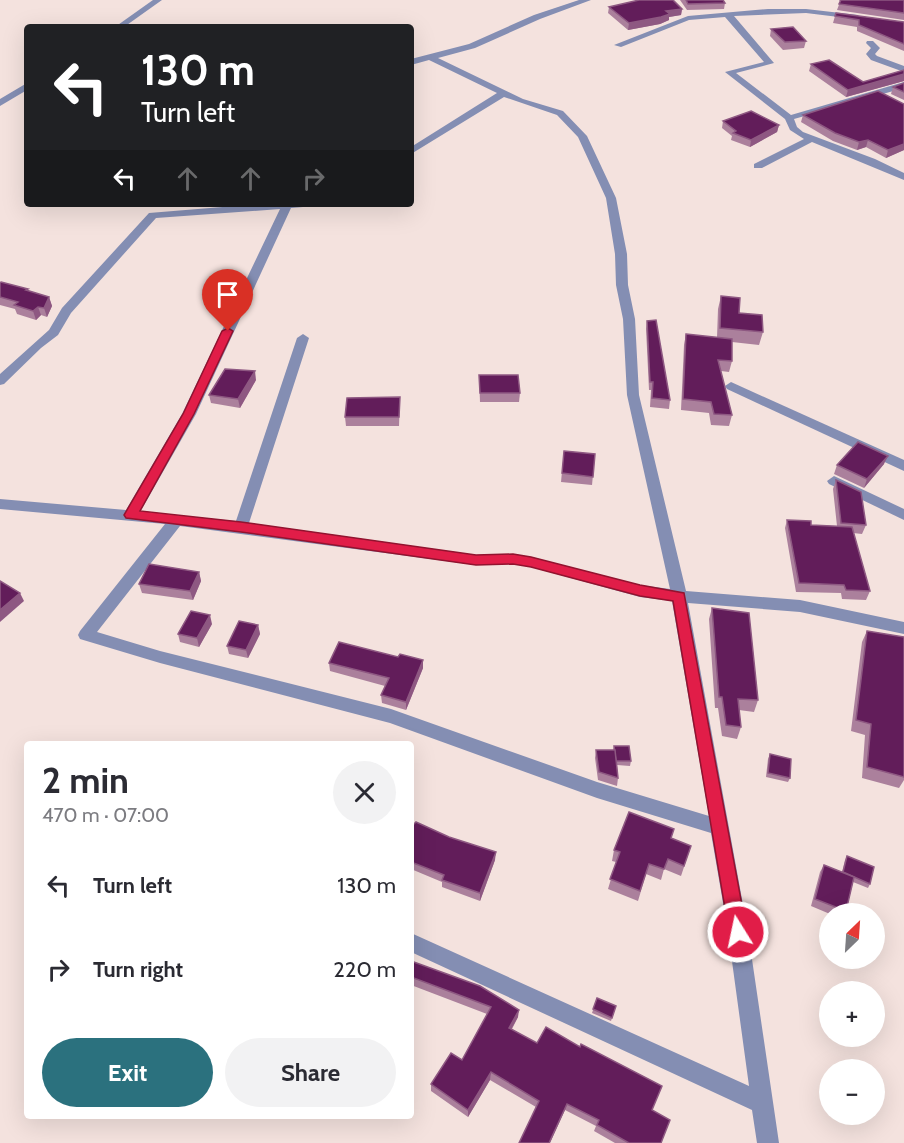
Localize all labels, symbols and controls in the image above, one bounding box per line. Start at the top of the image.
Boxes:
text: 130 m [141,44,255,96]
icon: left [42,48,120,126]
text: Turn left [141,96,235,129]
icon: left [108,162,141,195]
icon: ahead [171,162,204,195]
icon: ahead [234,162,267,195]
icon: right [297,162,330,195]
pin [202,269,253,331]
icon: arrive [211,278,244,311]
text: 2 min [42,758,129,802]
button: close [333,761,396,824]
text: 470 m · 07:00 [42,803,169,827]
icon: left [42,869,75,902]
text: Turn left [93,872,172,899]
text: 130 m [337,872,396,899]
position arrow [706,900,770,964]
north arrow [819,903,885,969]
map controls [819,903,885,1125]
icon: right [42,953,75,986]
text: Turn right [93,956,183,983]
text: 220 m [333,956,396,983]
button: + [819,981,885,1047]
button: Exit [42,1038,213,1107]
button: Share [225,1038,396,1107]
button: − [819,1059,885,1125]

